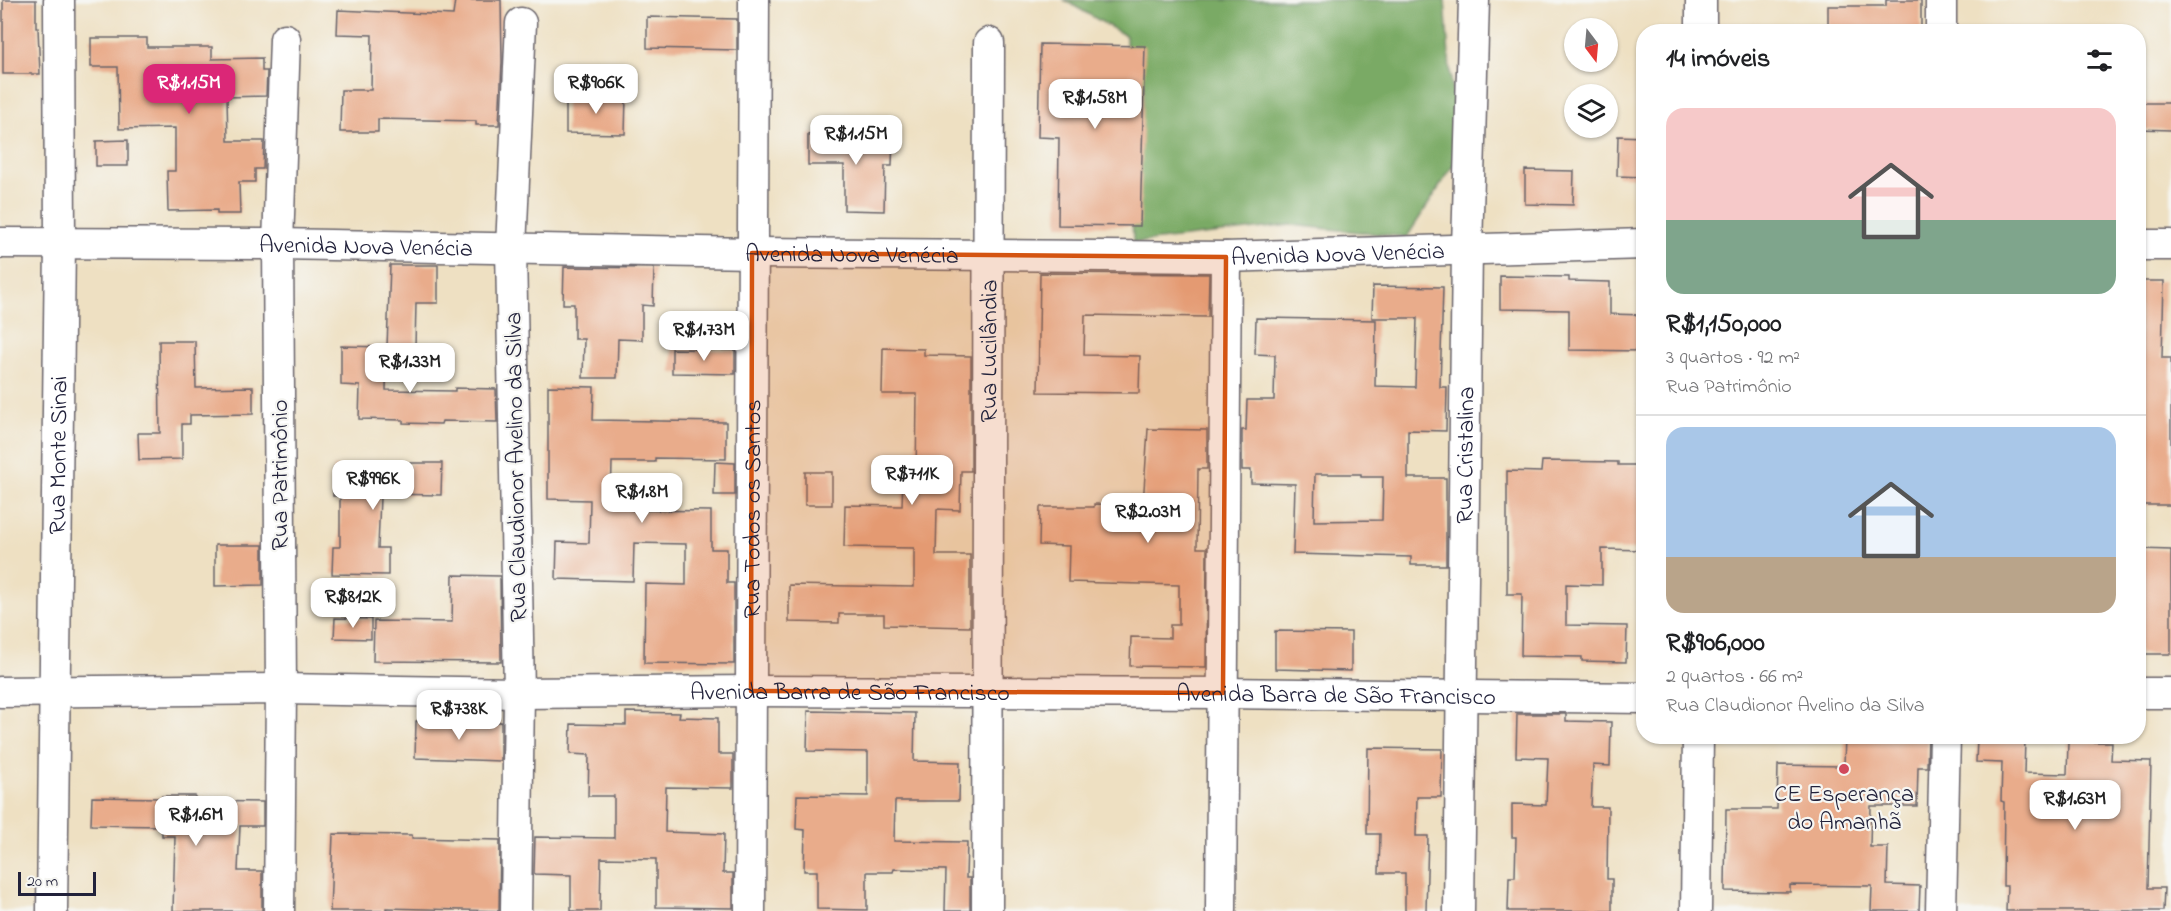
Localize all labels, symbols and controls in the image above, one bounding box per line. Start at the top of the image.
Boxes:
north arrow [1564,18,1618,72]
map controls [1564,18,1618,138]
text: 14 imóveis [1666,41,1770,79]
icon: filters [2083,44,2116,77]
pin: R$1.15M [134,64,244,115]
pin: R$906K [547,64,645,115]
text: R$1.15M [157,69,221,98]
text: R$906K [568,69,624,98]
pin: R$1.58M [1040,79,1150,130]
text: R$1.58M [1063,84,1127,113]
button: layers [1564,84,1618,138]
pin: R$1.15M [801,115,911,166]
text: R$1.15M [824,120,888,149]
icon: home [1837,147,1945,255]
street label: Avenida Nova Venécia [259,229,473,268]
street label: Avenida Nova Venécia [1231,235,1445,277]
street label: Avenida Nova Venécia [745,238,959,275]
street label: Rua Lucilândia [973,279,1008,423]
text: R$1,150,000 [1666,306,1781,344]
street label: Rua Claudionor Avelino da Silva [497,311,538,622]
pin: R$1.73M [649,311,759,362]
text: R$1.73M [673,316,735,345]
pin: R$1.33M [355,343,465,394]
text: 3 quartos · 92 m² [1666,344,1800,373]
text: R$1.33M [379,348,441,377]
text: Rua Patrimônio [1666,373,1792,402]
street label: Rua Monte Sinai [42,376,78,535]
street label: Rua Cristalina [1449,386,1485,524]
street label: Rua Todos os Santos [736,399,772,619]
street label: Rua Patrimônio [264,400,299,550]
pin: R$711K [863,455,961,506]
pin: R$996K [324,460,422,511]
text: R$711K [885,460,939,489]
text: R$996K [346,465,400,494]
icon: home [1837,466,1945,574]
pin: R$1.8M [593,473,691,524]
text: R$1.8M [615,478,669,507]
pin: R$2.03M [1093,493,1203,544]
text: R$2.03M [1115,498,1181,527]
pin: R$812K [304,578,402,629]
text: R$812K [325,583,381,612]
text: R$906,000 [1666,625,1765,663]
text: 2 quartos · 66 m² [1666,663,1803,692]
street label: Avenida Barra de São Francisco [690,676,1010,712]
street label: Avenida Barra de São Francisco [1176,678,1496,716]
pin: R$738K [410,690,508,741]
text: Rua Claudionor Avelino da Silva [1666,692,1925,721]
text: R$738K [431,695,487,724]
marker: CE Esperança do Amanhã [1837,762,1851,776]
place label: CE Esperança do Amanhã [1774,778,1914,841]
pin: R$1.63M [2020,780,2130,831]
text: R$1.63M [2044,785,2106,814]
pin: R$1.6M [147,796,245,847]
text: R$1.6M [169,801,223,830]
scale bar [18,869,96,896]
text: 20 m [27,870,58,894]

